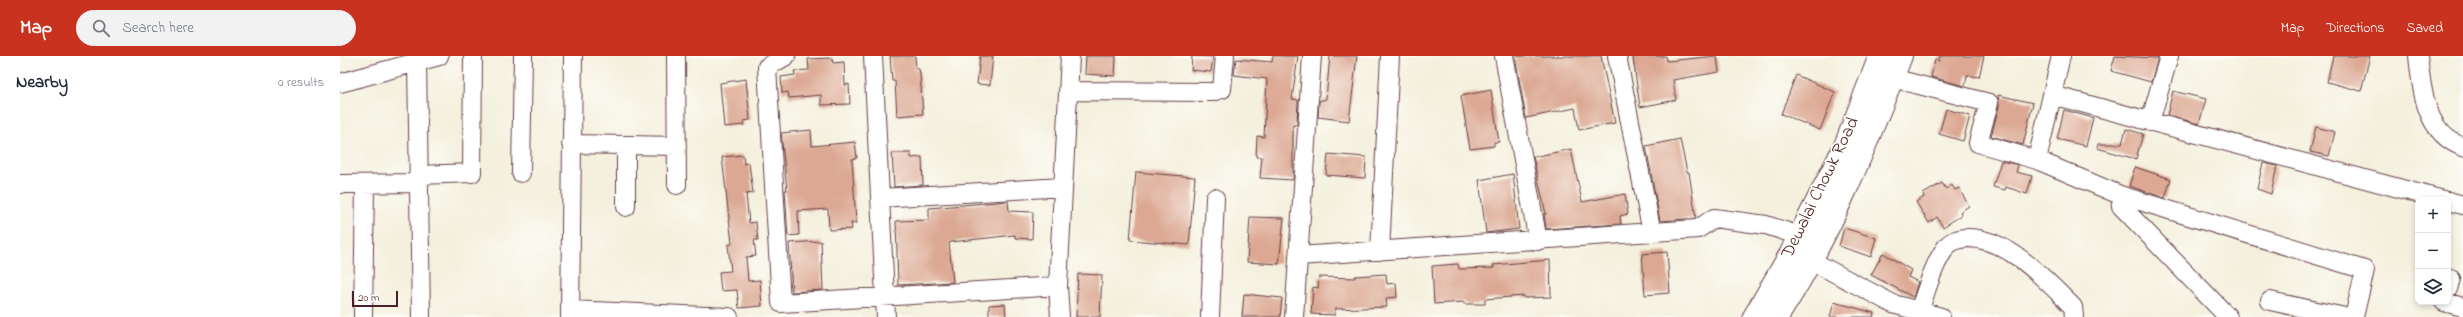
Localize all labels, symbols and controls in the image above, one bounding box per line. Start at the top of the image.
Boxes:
search box [76,10,356,46]
text: Map [20,15,52,42]
icon: search [90,17,112,39]
text: Search here [122,17,194,39]
text: Map [2281,18,2304,39]
text: Directions [2326,18,2384,39]
text: Saved [2406,18,2443,39]
text: Nearby [16,70,68,95]
text: 0 results [278,73,324,92]
street label: Dewalai Chowk Road [1775,113,1866,264]
map controls [2415,197,2451,305]
button: + [2415,197,2451,233]
button: − [2415,233,2451,269]
button: layers [2415,269,2451,305]
scale bar [352,289,398,308]
text: 20 m [358,290,380,306]

